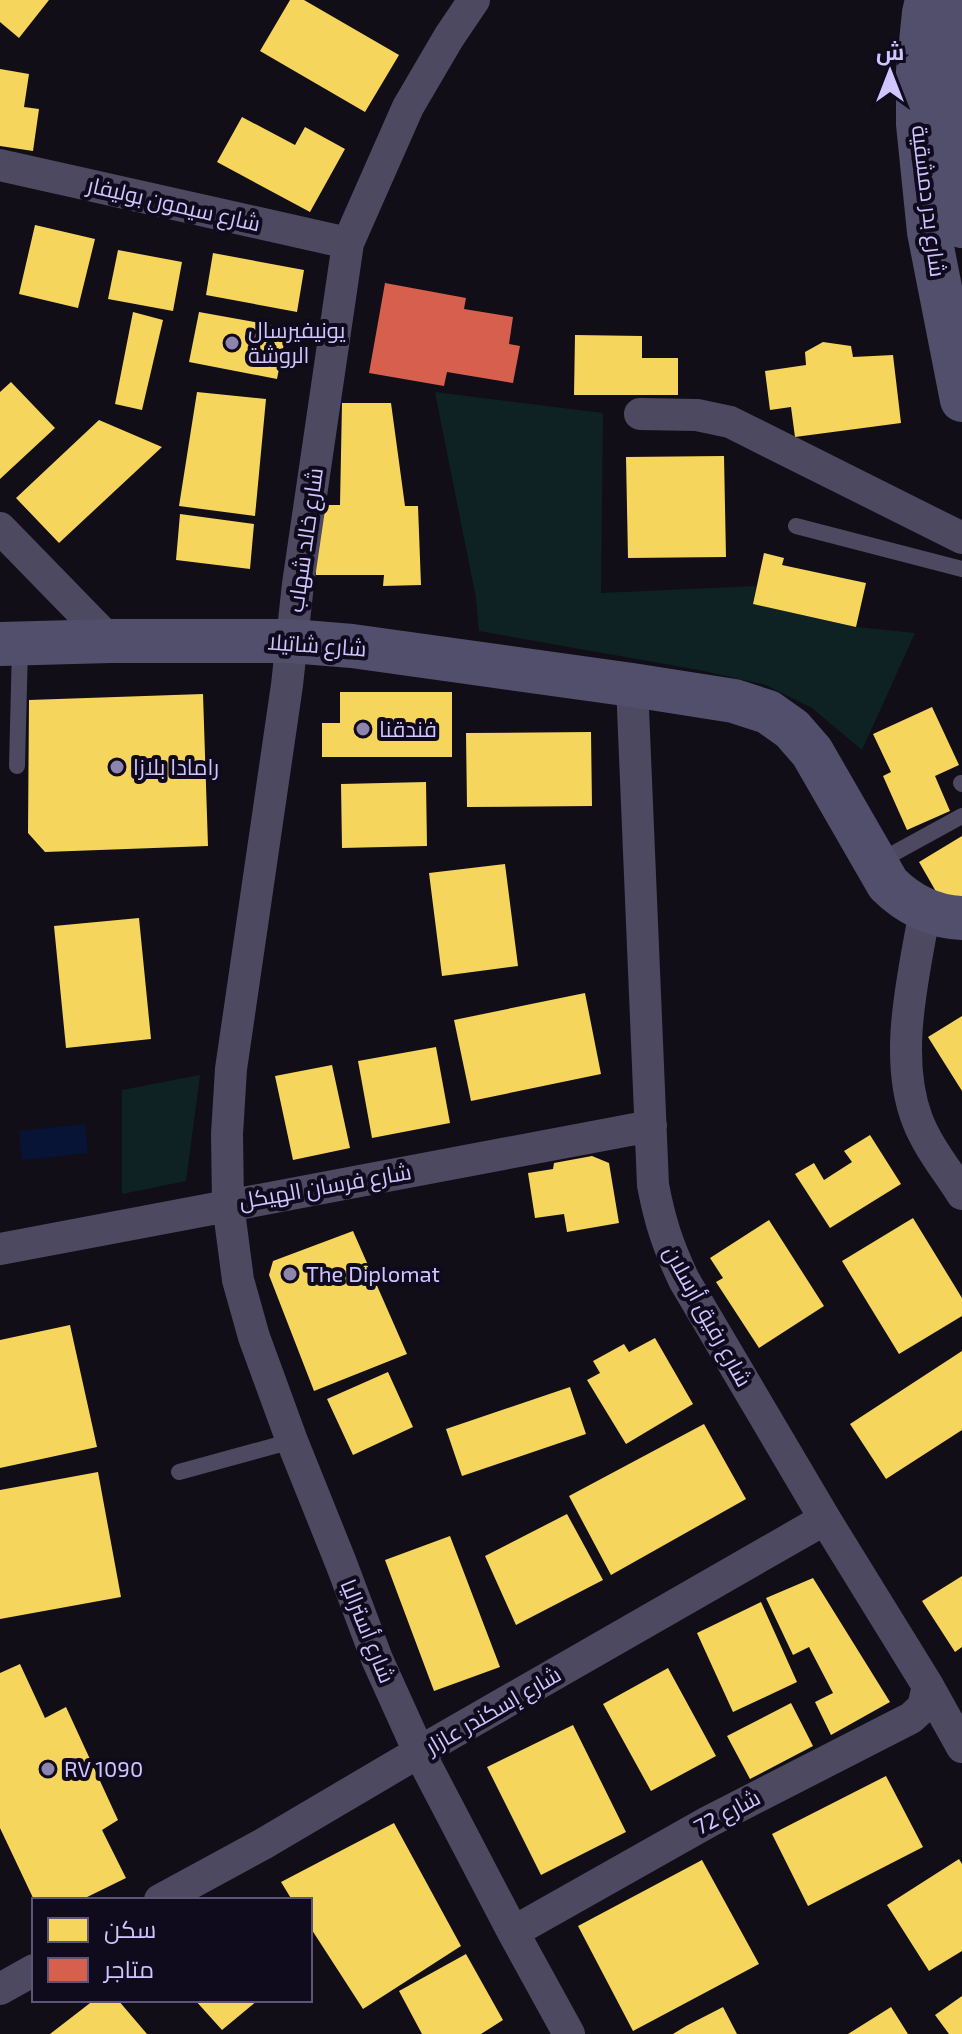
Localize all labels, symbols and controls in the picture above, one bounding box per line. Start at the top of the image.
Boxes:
north arrow [850,32,930,112]
text: ش [876,38,904,66]
street label: شارع بدر دمشقية [905,123,952,279]
street label: شارع سيمون بوليفار [83,170,263,238]
place label: يونيفيرسال الروشة [248,316,346,368]
marker: يونيفيرسال الروشة [223,334,241,352]
street label: شارع خالد شهاب [281,466,330,614]
street label: شارع شاتيلا [266,628,368,663]
place label: فندقنا [379,715,437,741]
marker: فندقنا [354,720,372,738]
place label: رامادا بلازا [133,753,219,780]
marker: رامادا بلازا [108,758,126,776]
street label: شارع فرسان الهيكل [237,1157,414,1216]
street label: شارع رفيق أرسلان [657,1241,758,1392]
place label: The Diplomat [306,1260,440,1286]
marker: The Diplomat [281,1265,299,1283]
street label: شارع أستراليا [334,1575,402,1687]
street label: شارع إسكندر عازار [418,1660,566,1762]
place label: RV 1090 [64,1755,143,1781]
marker: RV 1090 [39,1760,57,1778]
street label: شارع 72 [689,1783,765,1842]
legend [32,1898,312,2002]
text: سكن [104,1914,156,1944]
text: متاجر [102,1954,154,1983]

